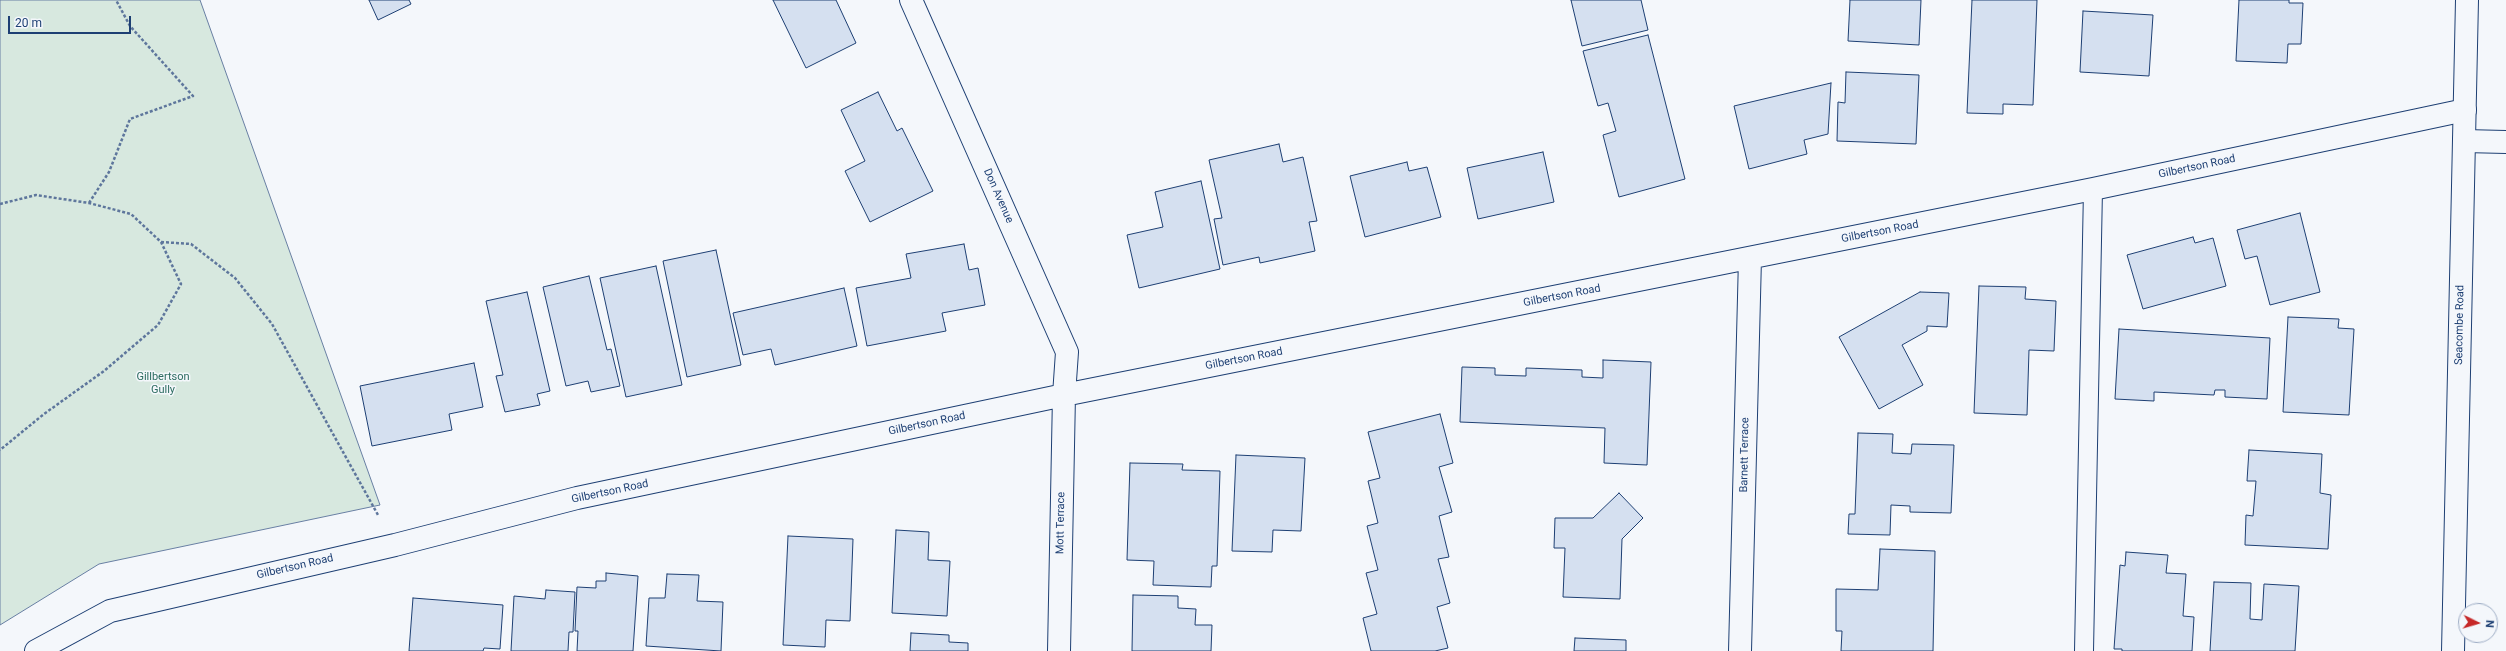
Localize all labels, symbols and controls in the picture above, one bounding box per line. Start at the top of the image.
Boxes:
scale bar [10,8,133,34]
text: 20 m [15,16,42,30]
street label: Gilbertson Road [2157,152,2237,182]
street label: Don Avenue [980,167,1016,225]
street label: Gilbertson Road [1840,218,1920,246]
street label: Gilbertson Road [1522,282,1602,310]
street label: Seacombe Road [2453,285,2467,365]
street label: Gilbertson Road [1204,345,1284,373]
park label: Gillbertson Gully [136,370,190,396]
street label: Gilbertson Road [887,409,967,439]
street label: Barnett Terrace [1738,417,1752,493]
street label: Gilbertson Road [570,477,650,507]
street label: Mott Terrace [1054,492,1068,554]
street label: Gilbertson Road [255,552,335,582]
north arrow [2458,603,2498,643]
text: N [2483,620,2496,628]

